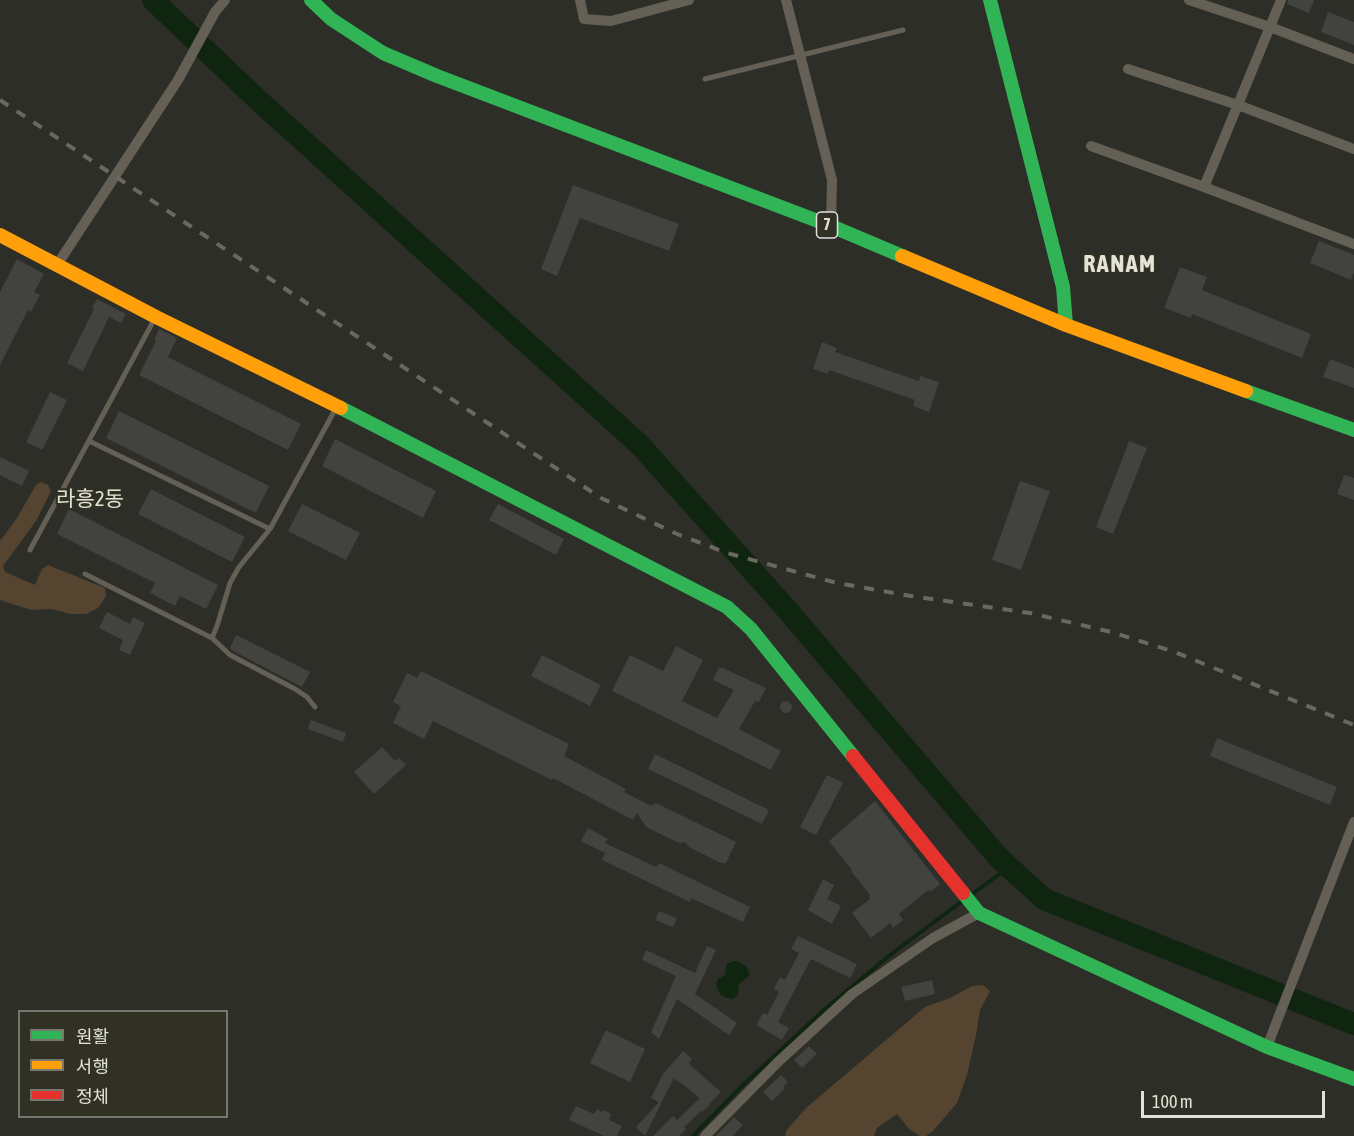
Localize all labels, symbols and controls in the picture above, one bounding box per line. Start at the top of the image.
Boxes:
road number: 7 [816,212,838,238]
district label: RANAM [1083,250,1157,278]
district label: 라흥2동 [56,486,124,512]
legend [18,1010,228,1118]
text: 원활 [76,1026,109,1047]
text: 서행 [76,1056,109,1077]
scale bar [1144,1079,1328,1117]
text: 정체 [76,1086,109,1107]
text: 100 m [1152,1091,1193,1112]

